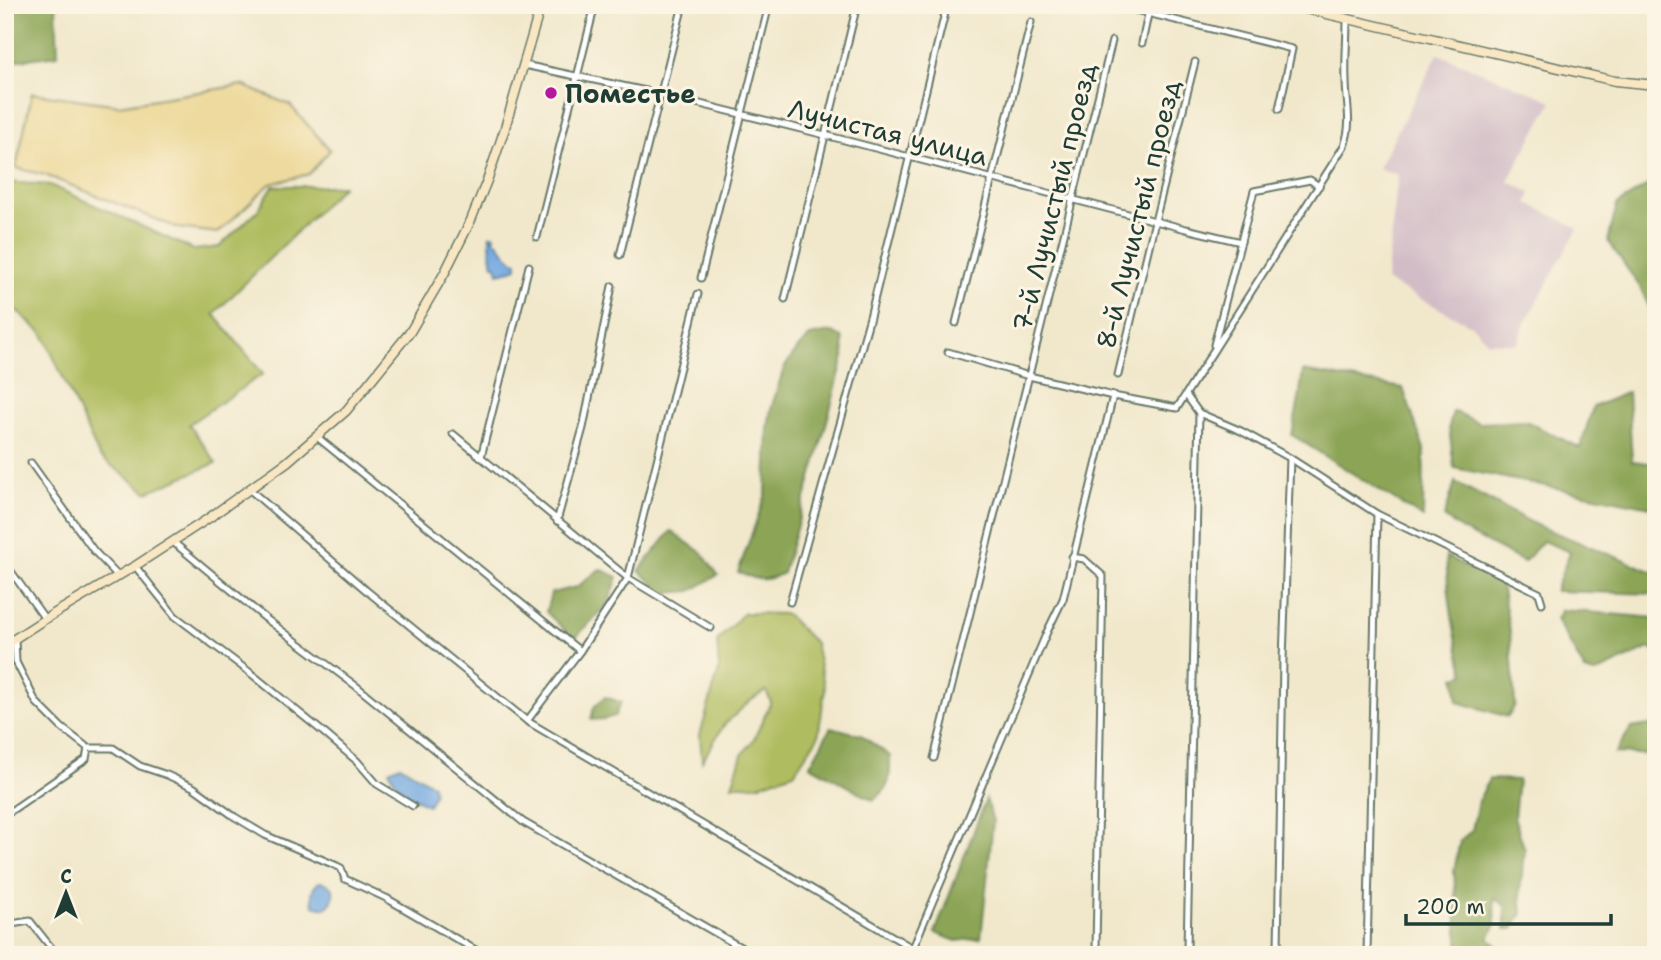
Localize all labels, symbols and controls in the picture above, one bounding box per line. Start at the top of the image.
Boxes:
street label: 7-й Лучистый проезд [1004,59,1104,335]
street label: 8-й Лучистый проезд [1088,75,1188,352]
place label: Поместье [565,76,696,111]
marker: Поместье [543,85,559,101]
street label: Лучистая улица [785,90,991,174]
north arrow [32,858,102,928]
text: С [60,864,72,889]
scale bar [1406,883,1610,927]
text: 200 m [1416,893,1485,921]

